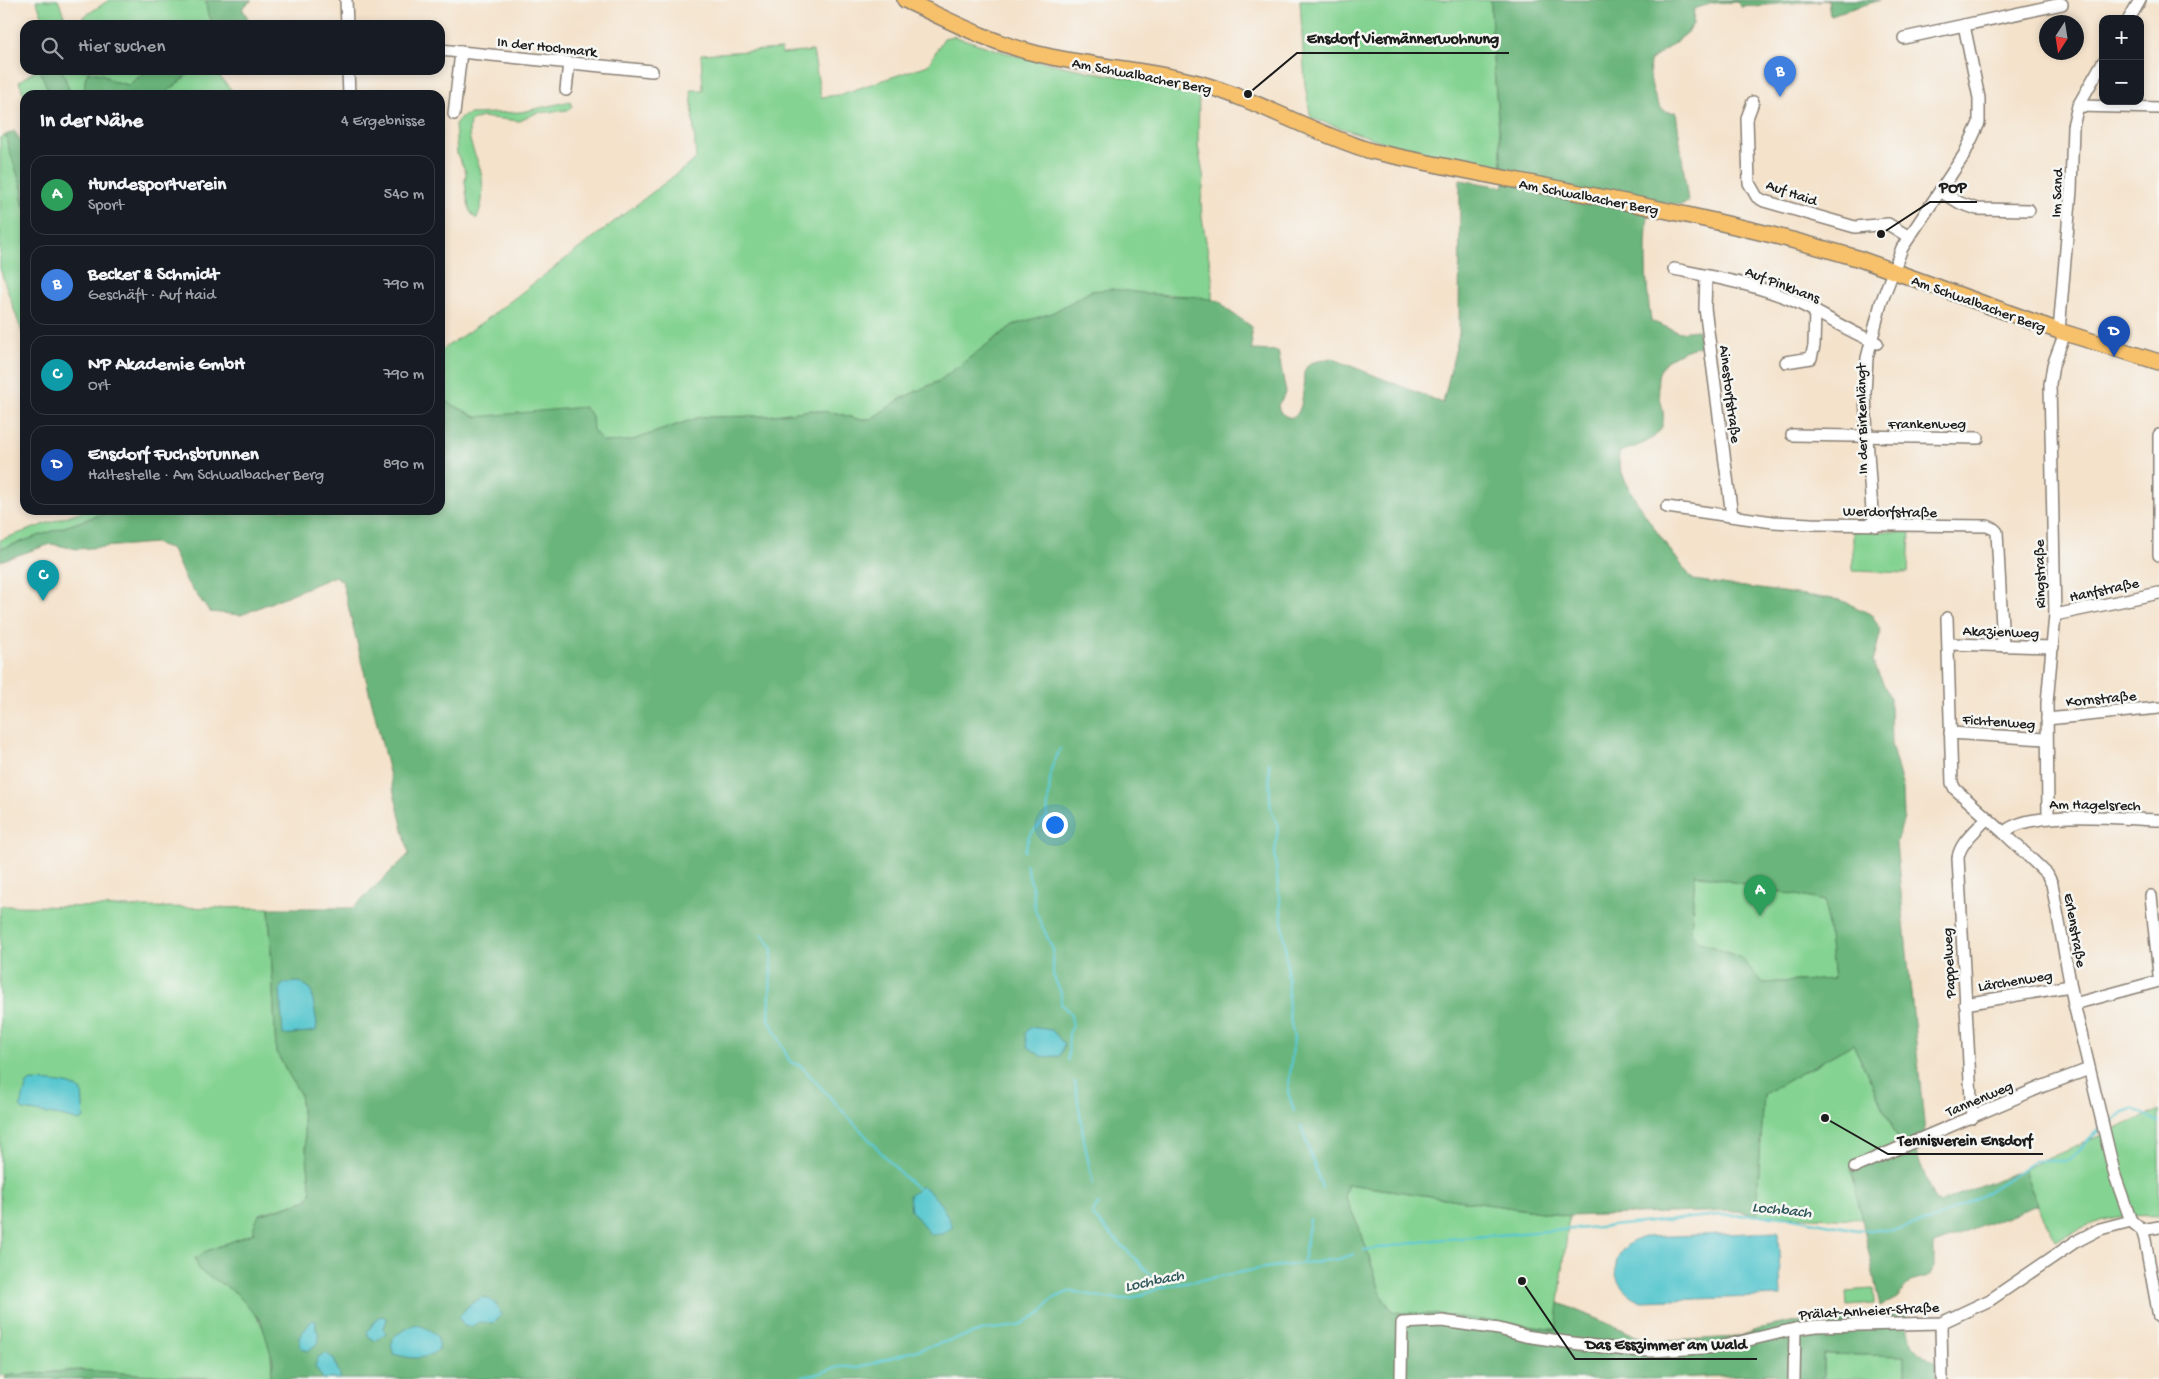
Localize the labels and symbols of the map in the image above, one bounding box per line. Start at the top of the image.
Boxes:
north arrow [2039,15,2084,60]
callout: Ensdorf Viermännerwohnung [1297,22,1509,53]
text: Ensdorf Viermännerwohnung [1307,30,1499,50]
street label: In der Hochmark [496,34,599,62]
street label: Am Schwalbacher Berg [1070,55,1213,99]
pin: B [1764,56,1796,97]
street label: Im Sand [2048,167,2068,218]
callout: POP [1930,171,1977,202]
street label: Am Schwalbacher Berg [1517,176,1660,220]
street label: Auf Haid [1763,177,1820,211]
text: POP [1938,180,1968,199]
street label: Auf Pinkhans [1742,263,1823,308]
street label: Am Schwalbacher Berg [1909,272,2048,338]
pin: D [2098,316,2130,357]
street label: Ainestorfstraße [1714,344,1744,444]
street label: In der Birkenlängt [1853,362,1873,475]
street label: Frankenweg [1887,416,1966,434]
street label: Werdorfstraße [1843,503,1938,523]
street label: Ringstraße [2031,539,2051,609]
pin: C [27,560,59,601]
street label: Hanfstraße [2068,575,2141,607]
street label: Akazienweg [1962,623,2039,643]
street label: Kornstraße [2065,688,2137,712]
street label: Fichtenweg [1961,711,2036,735]
street label: Am Hagelsrech [2049,796,2141,816]
your location [1042,812,1068,838]
pin: A [1744,875,1776,916]
street label: Erlenstraße [2059,892,2089,969]
street label: Pappelweg [1939,927,1961,999]
street label: Lärchenweg [1977,967,2054,997]
street label: Tannenweg [1943,1078,2016,1122]
callout: Tennisverein Ensdorf [1888,1123,2043,1154]
text: Tennisverein Ensdorf [1896,1132,2034,1152]
water label: Lochbach [1751,1199,1813,1224]
water label: Lochbach [1124,1267,1186,1298]
street label: Prälat-Anheier-Straße [1797,1299,1940,1325]
callout: Das Esszimmer am Wald [1575,1328,1757,1359]
text: Das Esszimmer am Wald [1583,1337,1748,1356]

